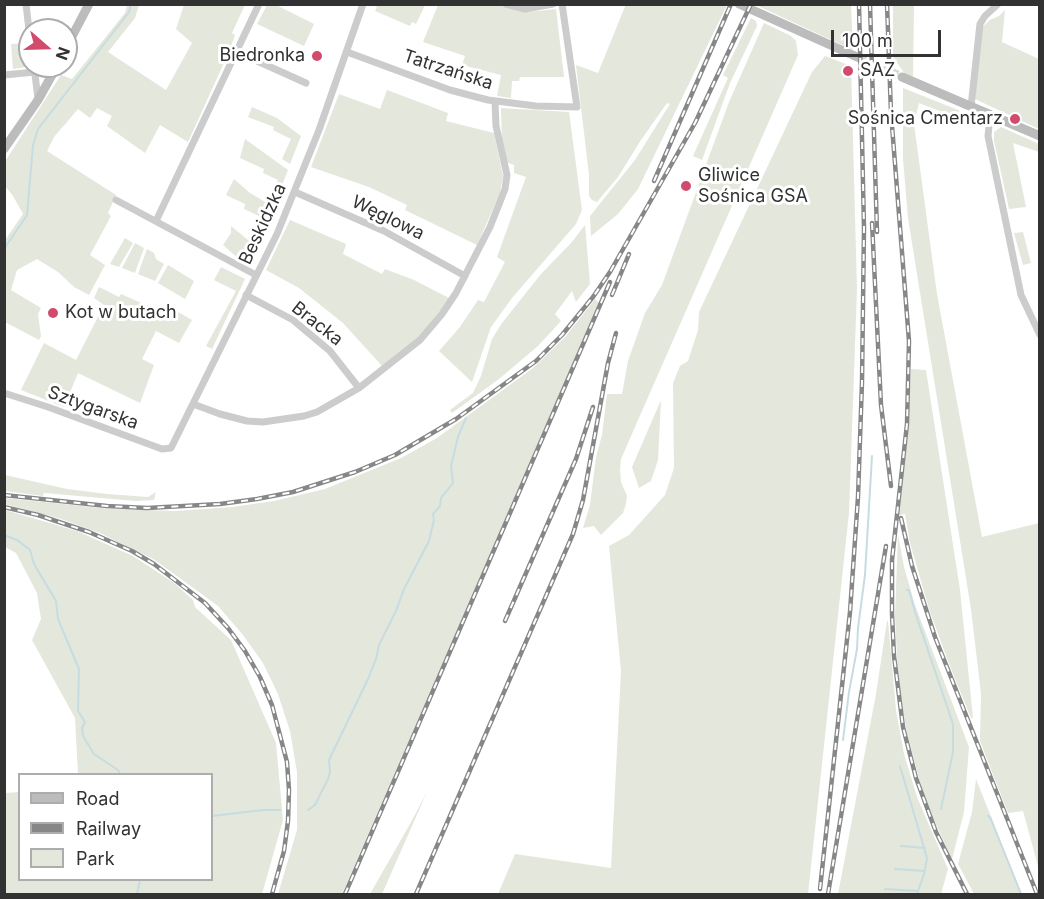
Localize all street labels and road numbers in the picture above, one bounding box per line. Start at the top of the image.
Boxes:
street label: Tatrzańska [400,45,496,95]
street label: Beskidzka [235,180,291,268]
street label: Węglowa [348,191,428,245]
street label: Bracka [287,297,347,351]
street label: Sztygarska [45,382,141,434]

